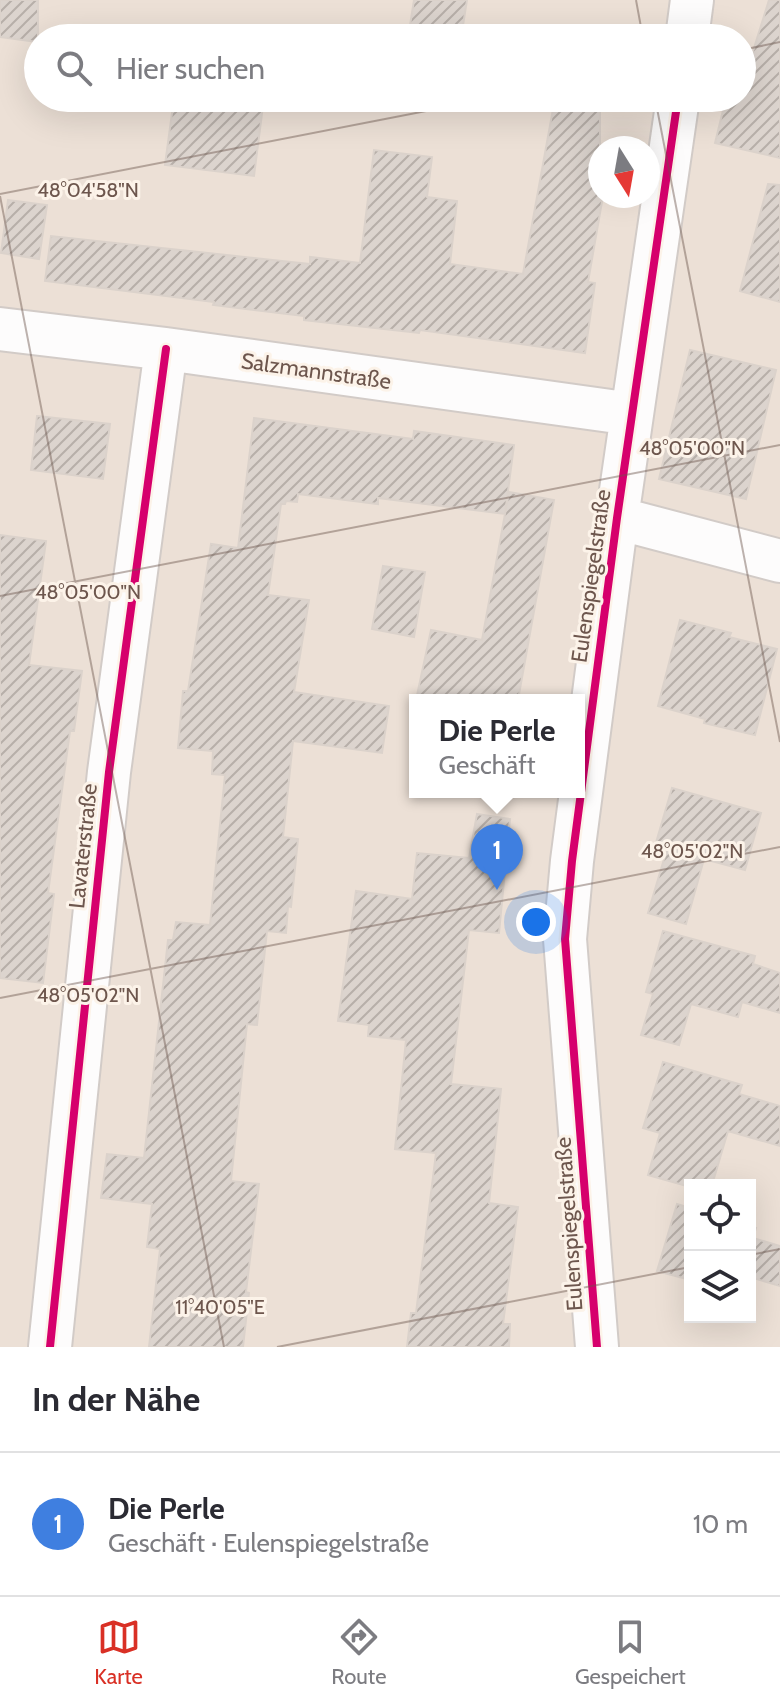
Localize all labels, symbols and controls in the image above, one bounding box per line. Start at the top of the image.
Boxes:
search box [24,24,756,112]
icon: search [52,46,96,90]
text: Hier suchen [116,50,265,87]
north arrow [588,136,660,208]
text: 48°04'58"N [37,178,139,202]
street label: Salzmannstraße [239,347,393,395]
text: 48°05'00"N [639,436,745,460]
street label: Eulenspiegelstraße [565,488,617,664]
text: 48°05'00"N [35,580,141,604]
popup [409,694,585,798]
text: Die Perle [439,712,555,749]
text: Geschäft [439,749,536,781]
street label: Lavaterstraße [63,782,103,910]
pin: 1 [471,824,523,890]
text: 48°05'02"N [641,839,743,863]
your location [516,902,556,942]
text: 48°05'02"N [37,983,139,1007]
street label: Eulenspiegelstraße [549,1136,589,1312]
map controls [684,1179,756,1323]
button: locate [684,1179,756,1251]
button: layers [684,1251,756,1323]
text: 11°40'05"E [175,1295,265,1319]
text: In der Nähe [32,1378,200,1420]
text: Die Perle [108,1490,225,1527]
text: 1 [53,1508,63,1540]
text: 10 m [693,1508,748,1540]
text: Geschäft · Eulenspiegelstraße [108,1527,429,1559]
tab: Karte [94,1615,143,1690]
tab: Route [331,1615,386,1690]
tab: Gespeichert [575,1615,686,1690]

